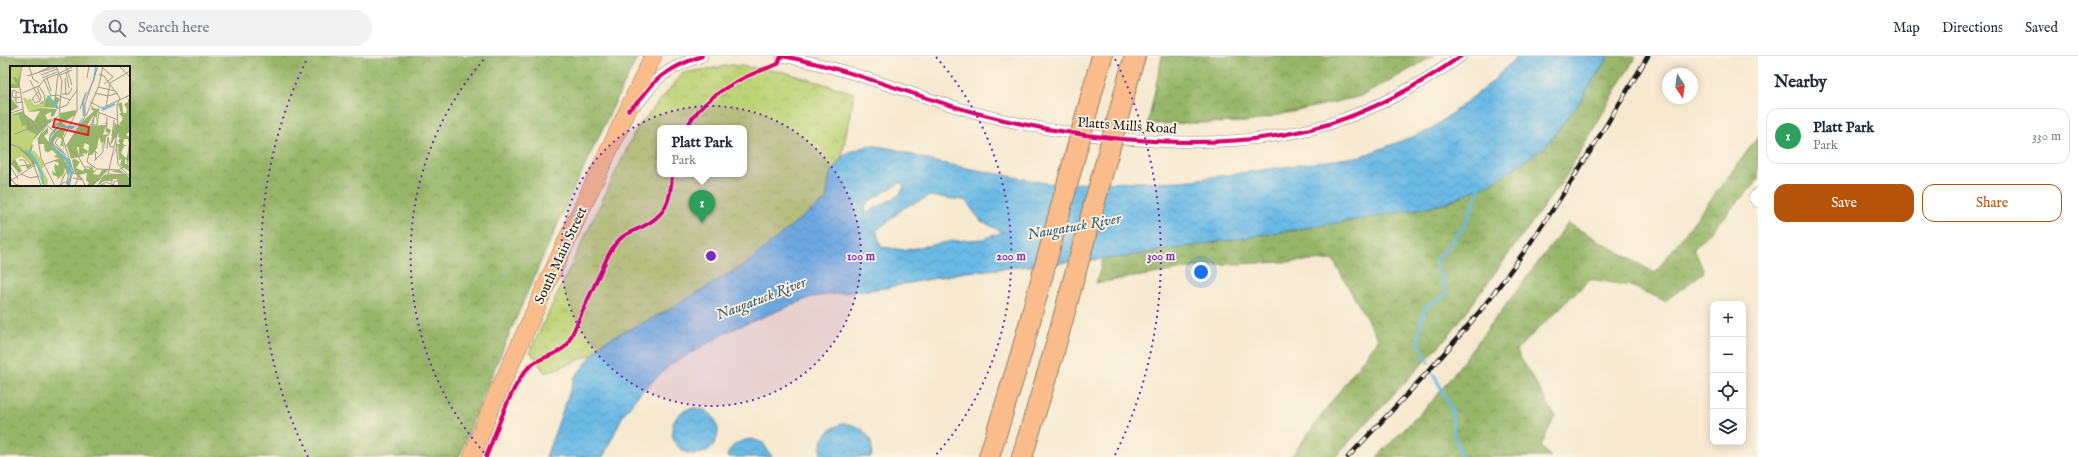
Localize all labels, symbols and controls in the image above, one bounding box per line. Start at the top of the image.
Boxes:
search box [92,10,372,46]
text: Trailo [20,16,68,40]
icon: search [106,17,128,39]
text: Search here [138,18,209,37]
text: Map [1893,19,1920,37]
text: Directions [1942,19,2003,37]
text: Saved [2025,19,2058,37]
inset map [10,66,130,186]
north arrow [1662,68,1698,104]
text: Nearby [1774,72,1827,93]
street label: Platts Mills Road [1077,114,1178,138]
text: Platt Park [1813,118,1874,137]
popup [657,125,747,177]
text: 1 [1786,128,1790,145]
text: 330 m [2032,128,2061,145]
text: Platt Park [671,133,733,152]
text: Park [1813,137,1838,154]
text: Park [671,152,696,169]
button: Save [1774,184,1914,222]
button: Share [1922,184,2062,222]
pin: 1 [689,190,715,223]
street label: South Main Street [530,204,591,307]
water label: Naugatuck River [1026,209,1123,245]
centre of rings [704,249,718,263]
text: 100 m [847,249,876,264]
text: 200 m [996,249,1026,264]
text: 300 m [1147,249,1176,264]
your location [1191,262,1211,282]
water label: Naugatuck River [714,272,810,325]
map controls [1710,301,1746,445]
button: + [1710,301,1746,337]
button: − [1710,337,1746,373]
button: locate [1710,373,1746,409]
button: layers [1710,409,1746,445]

